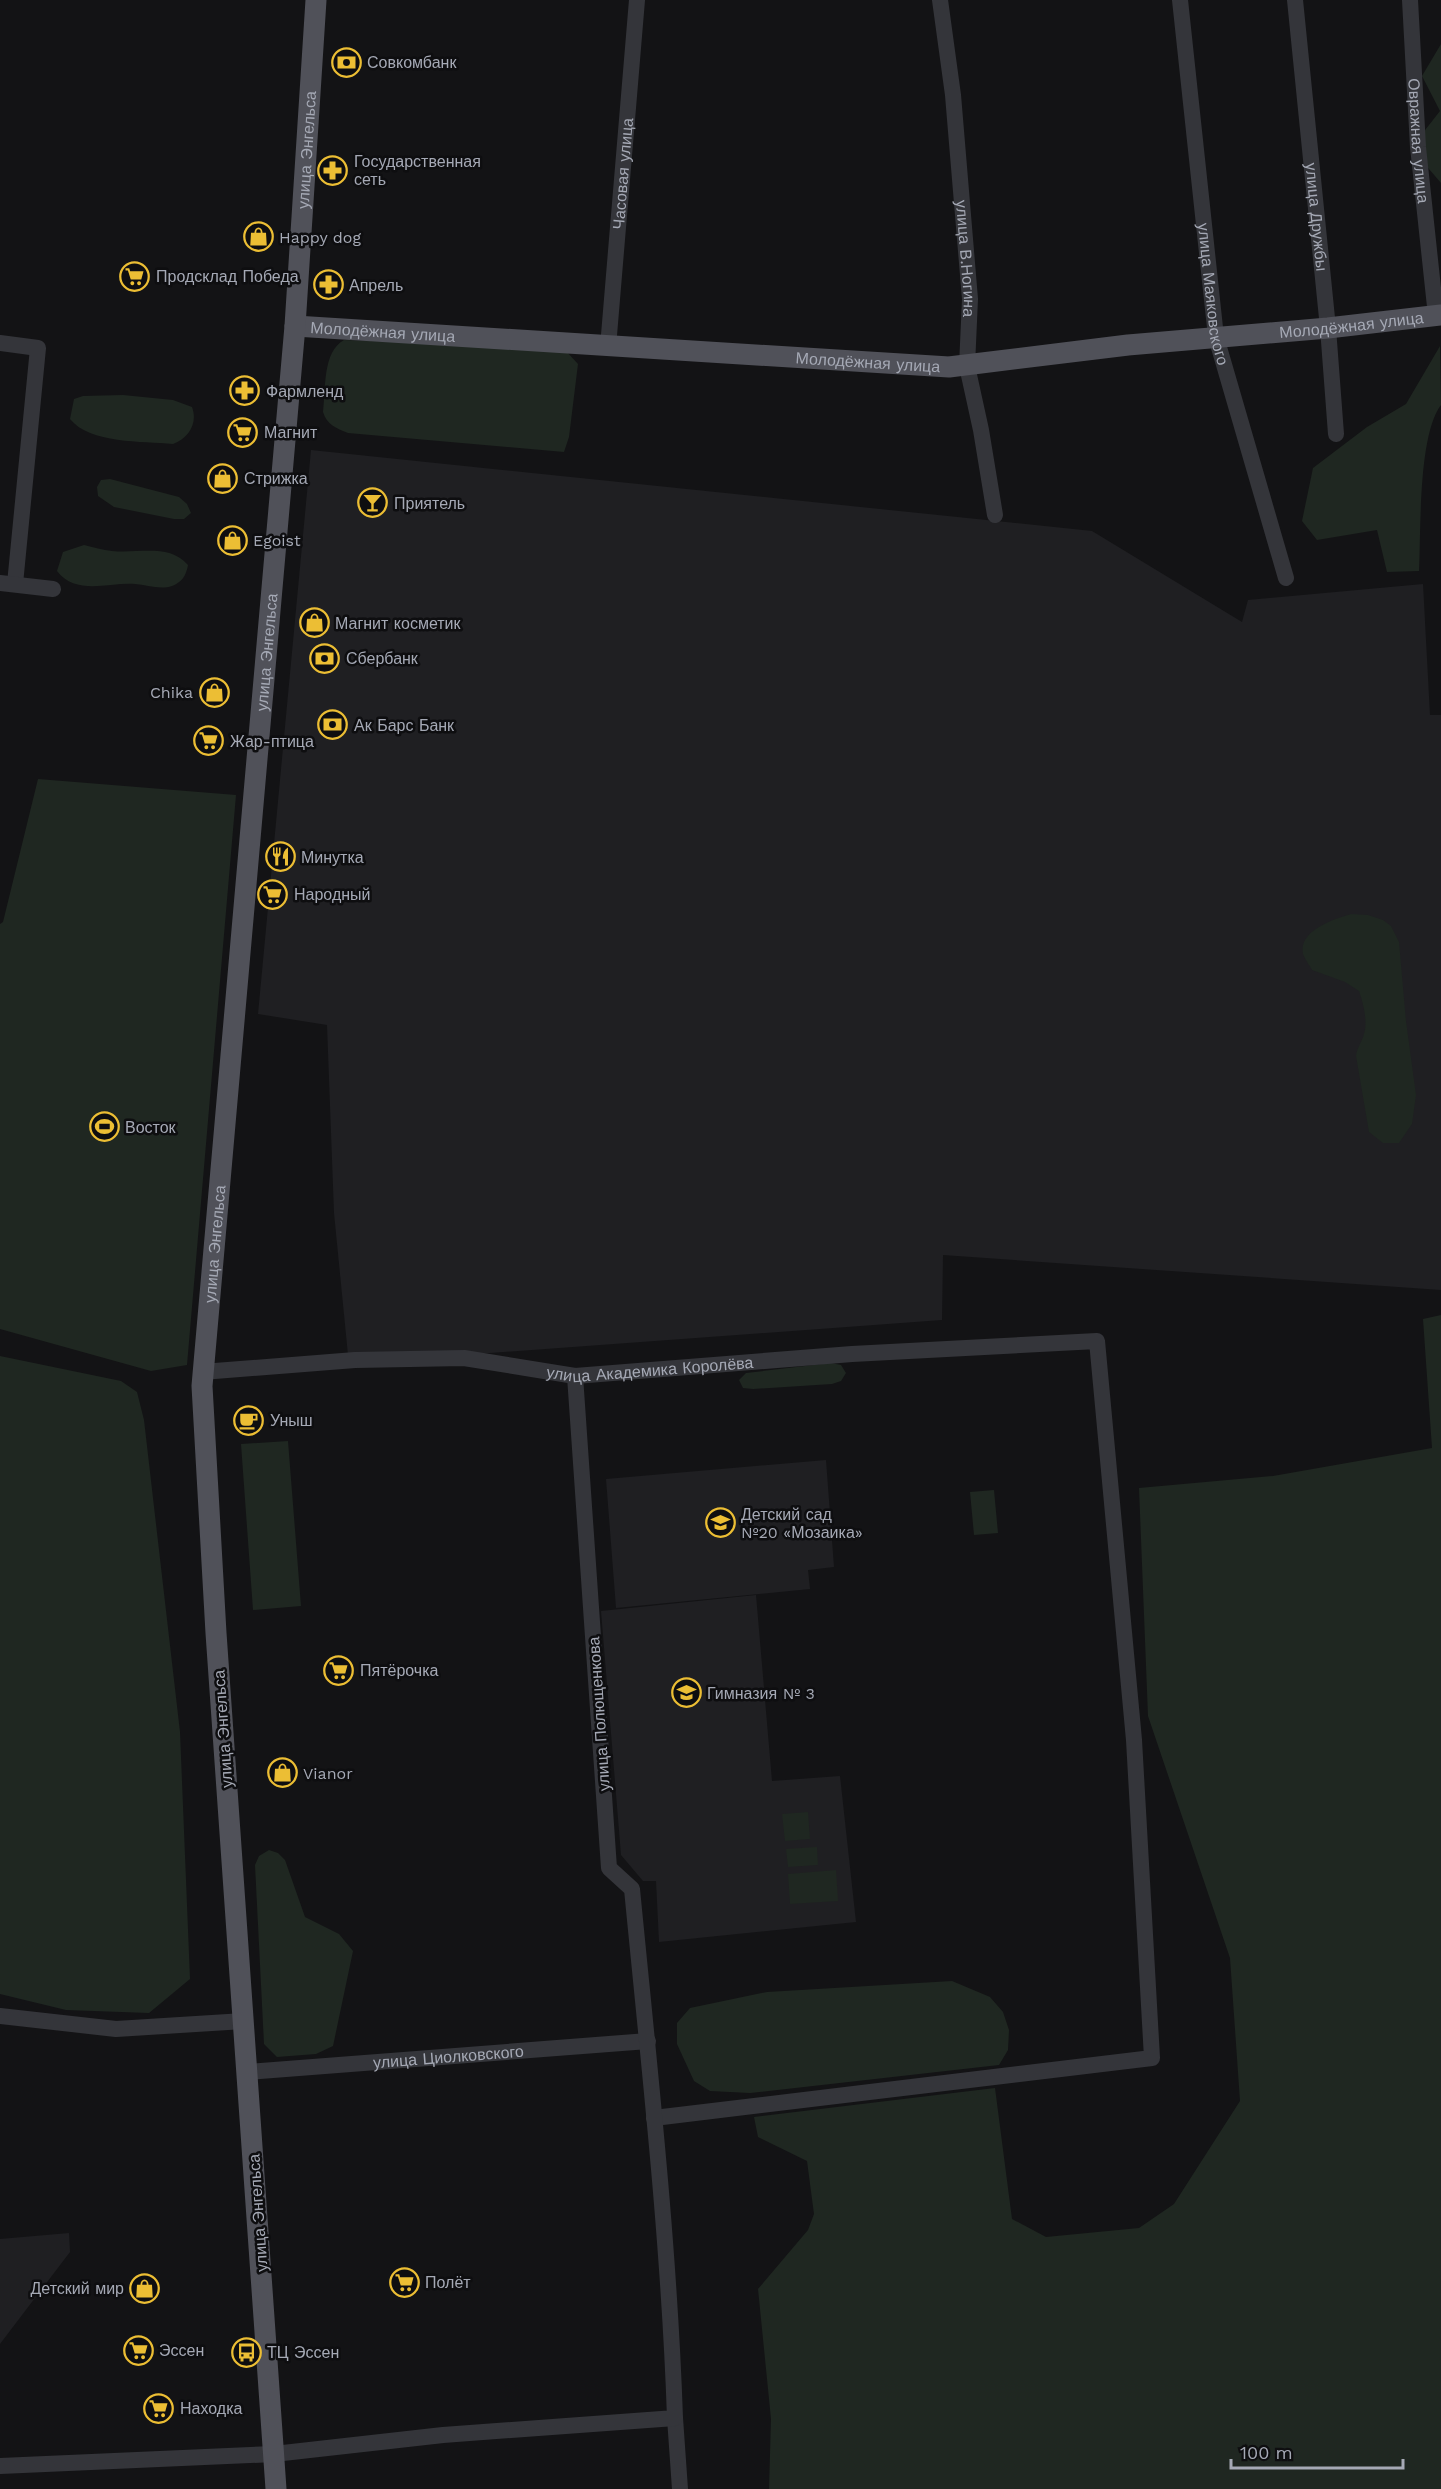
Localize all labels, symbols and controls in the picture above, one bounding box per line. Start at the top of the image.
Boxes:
bank icon: Совкомбанк [330,46,362,78]
place label: Совкомбанк [367,53,457,72]
street label: Овражная улица [1405,78,1433,204]
street label: улица Энгельса [293,90,320,210]
street label: Часовая улица [608,117,637,230]
place label: Государственная сеть [354,152,481,189]
pharmacy icon: Государственная сеть [317,154,349,186]
street label: улица Дружбы [1302,162,1332,272]
street label: улица В.Ногина [952,199,979,318]
shop icon: Happy dog [242,221,274,253]
street label: улица Маяковского [1194,222,1233,367]
place label: Happy dog [279,228,361,247]
supermarket icon: Продсклад Победа [119,260,151,292]
place label: Продсклад Победа [156,267,299,286]
pharmacy icon: Апрель [312,269,344,301]
place label: Апрель [349,276,403,295]
street label: Молодёжная улица [1279,308,1425,342]
street label: Молодёжная улица [310,317,456,346]
street label: Молодёжная улица [795,348,941,376]
pharmacy icon: Фармленд [229,375,261,407]
place label: Фармленд [266,382,344,401]
supermarket icon: Магнит [227,416,259,448]
place label: Магнит [264,423,318,442]
shop icon: Стрижка [207,462,239,494]
place label: Стрижка [244,469,308,488]
bar icon: Приятель [357,487,389,519]
place label: Приятель [394,494,465,513]
shop icon: Egoist [216,524,248,556]
place label: Egoist [253,531,301,550]
street label: улица Энгельса [252,592,281,712]
shop icon: Магнит косметик [298,607,330,639]
place label: Магнит косметик [335,614,462,633]
bank icon: Сбербанк [309,642,341,674]
place label: Сбербанк [346,649,419,668]
shop icon: Chika [198,676,230,708]
place label: Chika [150,683,193,702]
bank icon: Ак Барс Банк [317,709,349,741]
place label: Ак Барс Банк [354,716,455,735]
supermarket icon: Жар-птица [193,725,225,757]
place label: Жар-птица [230,732,314,751]
restaurant icon: Минутка [264,841,296,873]
place label: Минутка [301,848,364,867]
supermarket icon: Народный [257,878,289,910]
place label: Народный [294,885,371,904]
sports icon: Восток [88,1111,120,1143]
place label: Восток [125,1118,177,1137]
street label: улица Энгельса [200,1184,229,1304]
street label: улица Академика Королёва [545,1352,754,1386]
cafe icon: Уныш [233,1404,265,1436]
place label: Уныш [270,1411,313,1430]
place label: Детский сад №20 «Мозаика» [741,1505,863,1542]
school or university icon: Детский сад №20 «Мозаика» [704,1507,736,1539]
street label: улица Полющенкова [584,1636,614,1792]
supermarket icon: Пятёрочка [323,1654,355,1686]
place label: Пятёрочка [360,1661,439,1680]
street label: улица Энгельса [209,1669,237,1789]
school or university icon: Гимназия № 3 [670,1677,702,1709]
place label: Гимназия № 3 [707,1684,815,1703]
shop icon: Vianor [266,1757,298,1789]
place label: Vianor [303,1764,353,1783]
street label: улица Циолковского [372,2041,525,2072]
street label: улица Энгельса [244,2153,272,2273]
supermarket icon: Полёт [388,2266,420,2298]
shop icon: Детский мир [129,2272,161,2304]
place label: Полёт [425,2273,471,2292]
place label: Детский мир [30,2279,124,2298]
supermarket icon: Эссен [122,2334,154,2366]
bus stop icon: ТЦ Эссен [230,2336,262,2368]
place label: Эссен [159,2341,204,2360]
place label: ТЦ Эссен [267,2343,339,2362]
supermarket icon: Находка [143,2392,175,2424]
place label: Находка [180,2399,243,2418]
scale bar [1231,2432,1404,2470]
text: 100 m [1240,2442,1293,2463]

